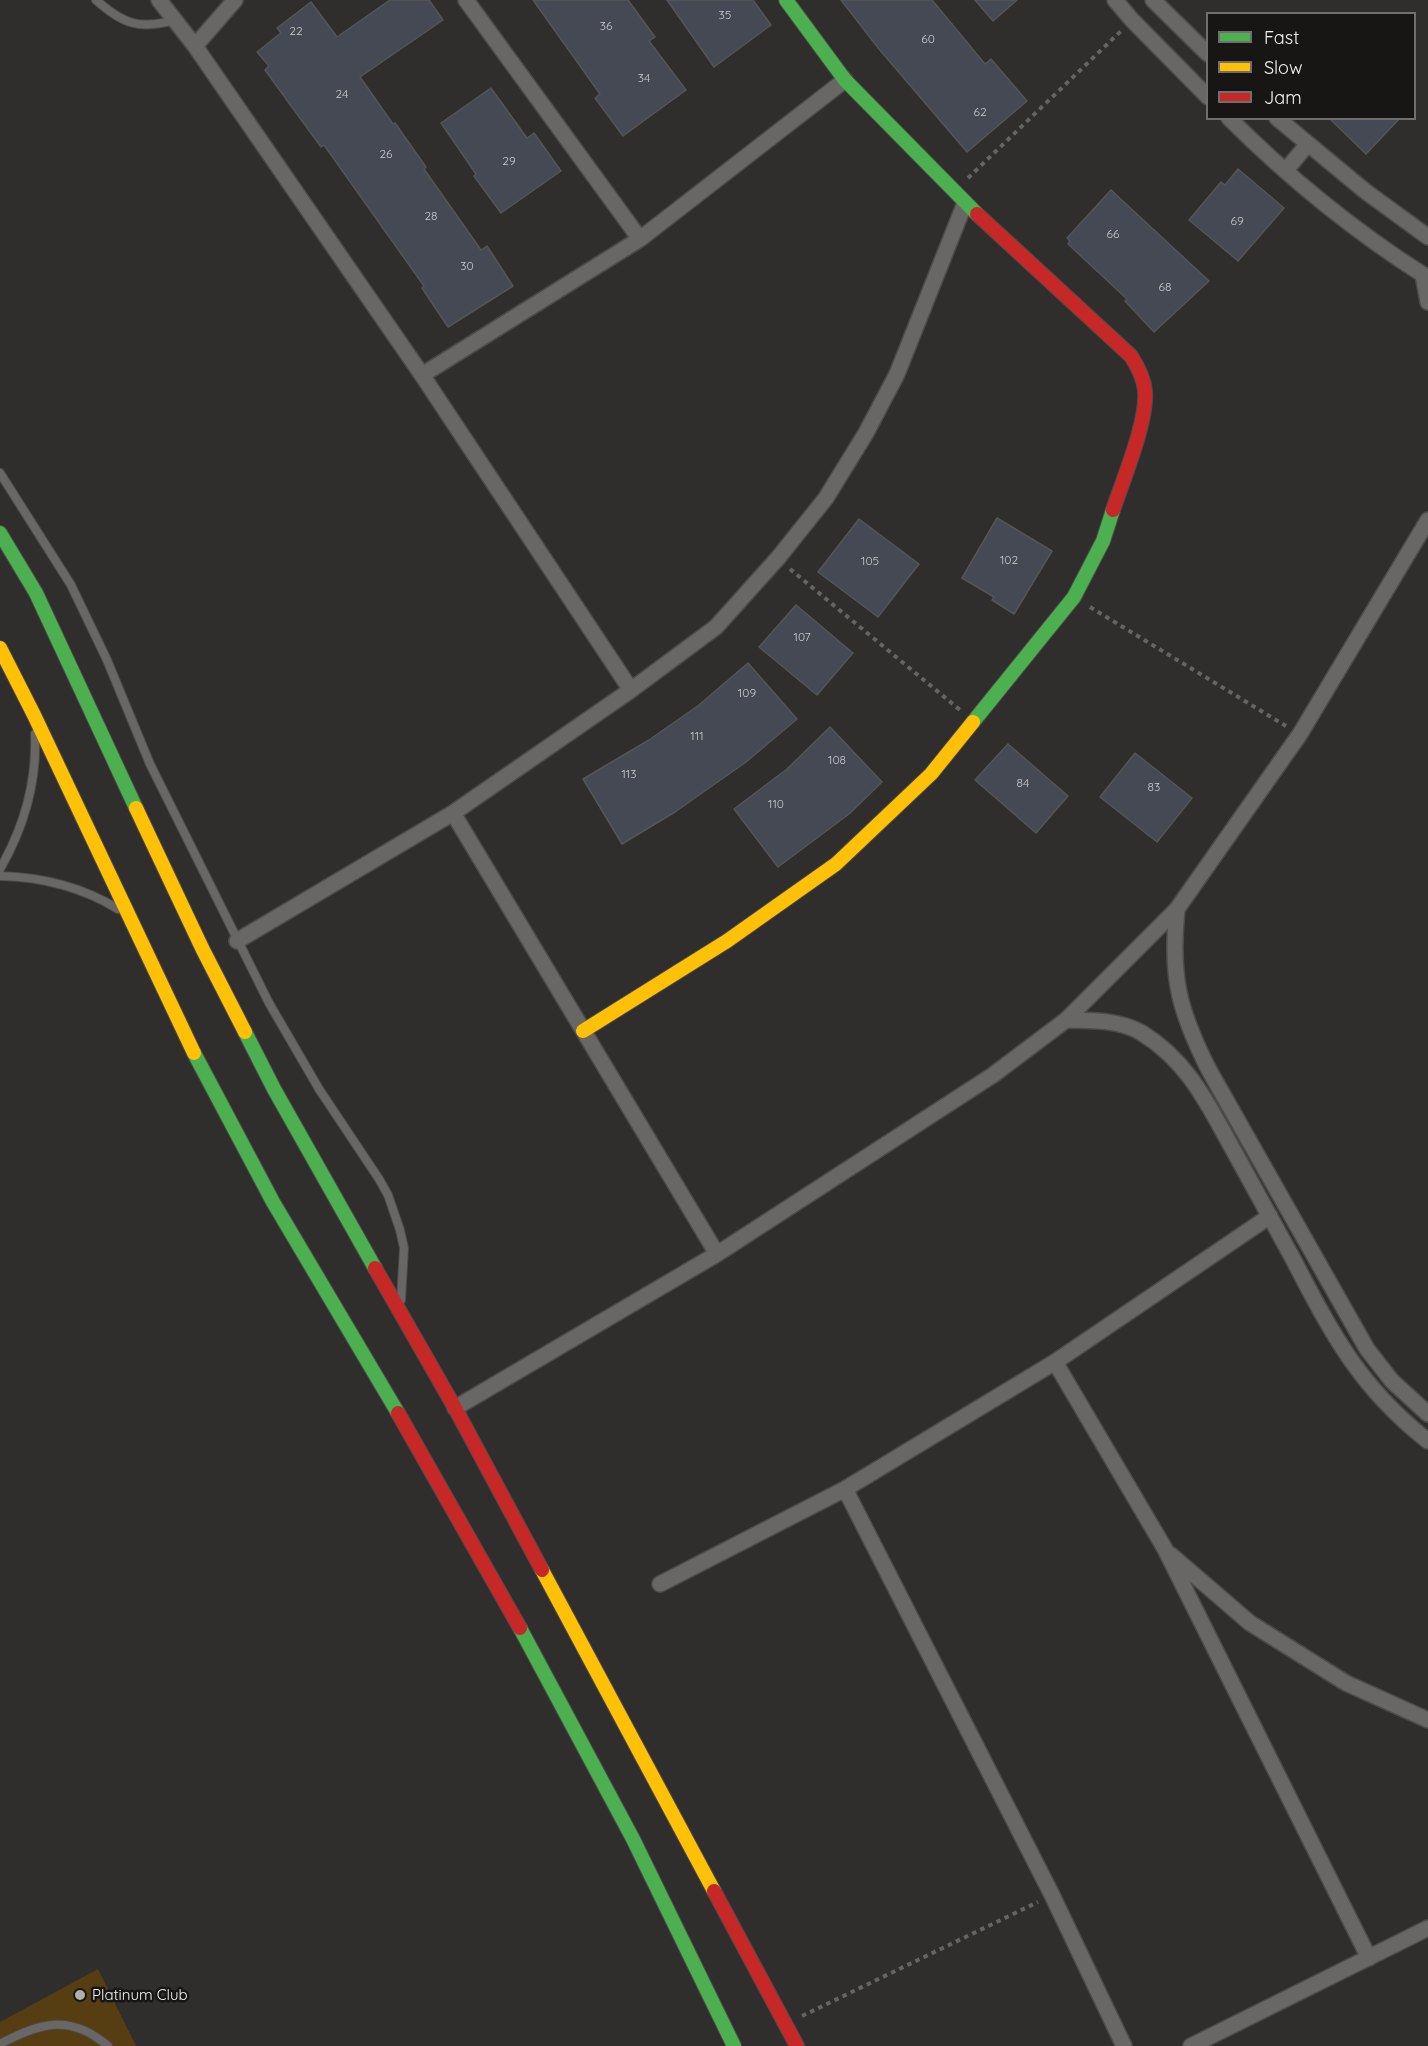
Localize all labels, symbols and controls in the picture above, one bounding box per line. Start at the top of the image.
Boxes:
house number: 35 [719,8,731,22]
legend [1206,12,1416,120]
house number: 36 [600,19,612,33]
house number: 22 [289,24,303,38]
text: Fast [1264,26,1299,49]
house number: 60 [921,32,935,46]
text: Slow [1264,56,1302,79]
house number: 34 [638,71,650,85]
text: Jam [1264,86,1302,109]
house number: 24 [336,87,348,101]
house number: 62 [973,105,987,119]
house number: 26 [379,147,393,161]
house number: 29 [502,154,516,168]
house number: 28 [424,209,438,223]
house number: 69 [1230,214,1244,228]
house number: 66 [1107,227,1119,241]
house number: 30 [460,259,474,273]
house number: 68 [1159,280,1171,294]
house number: 102 [1000,553,1018,567]
house number: 105 [861,554,879,568]
house number: 107 [793,630,811,644]
house number: 109 [738,686,756,700]
house number: 111 [690,729,704,743]
house number: 108 [828,753,846,767]
house number: 113 [621,767,637,781]
house number: 84 [1017,776,1029,790]
house number: 83 [1148,780,1160,794]
house number: 110 [768,797,784,811]
place label: Platinum Club [92,1986,188,2004]
marker: Platinum Club [73,1988,87,2002]

